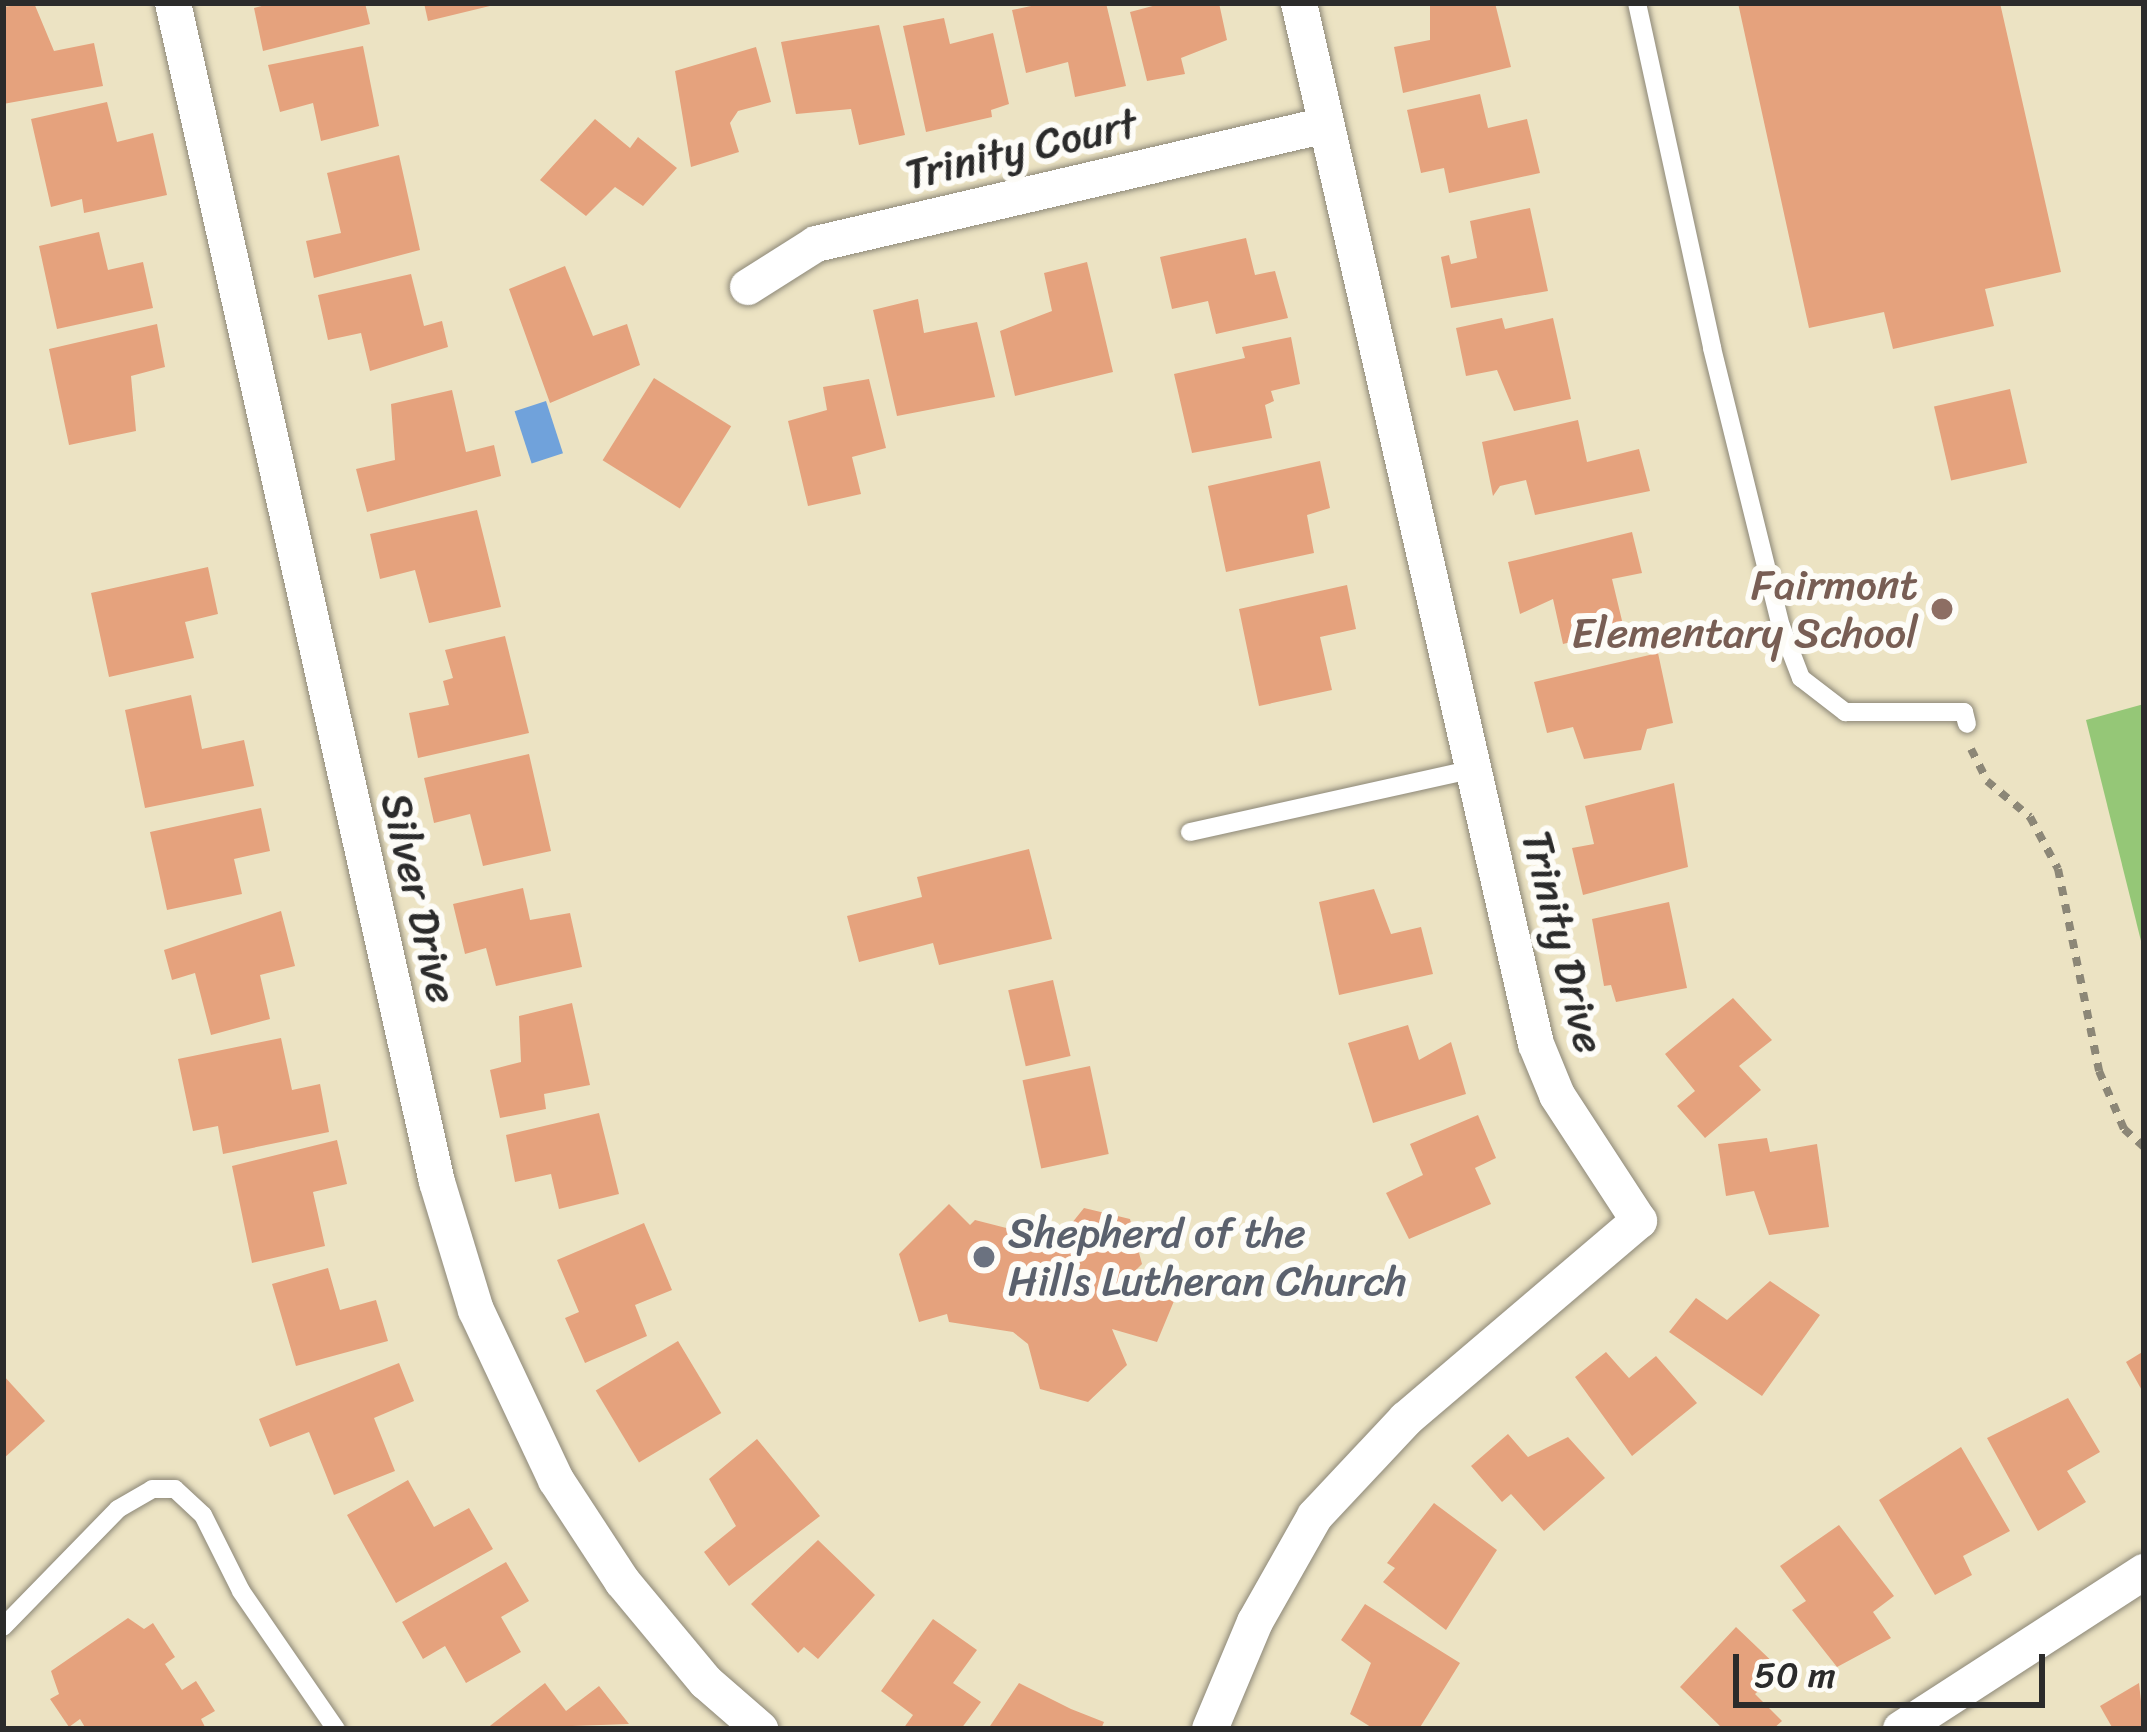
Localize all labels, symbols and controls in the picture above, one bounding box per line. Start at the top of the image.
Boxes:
street label: Trinity Court [899,98,1143,200]
place label: Fairmont Elementary School [1571,560,1918,658]
marker: Fairmont Elementary School [1929,596,1955,622]
street label: Silver Drive [370,788,468,1008]
street label: Trinity Drive [1511,826,1615,1058]
place label: Shepherd of the Hills Lutheran Church [1008,1208,1408,1306]
marker: Shepherd of the Hills Lutheran Church [971,1244,997,1270]
scale bar [1739,1630,2051,1704]
text: 50 m [1754,1643,1836,1707]

